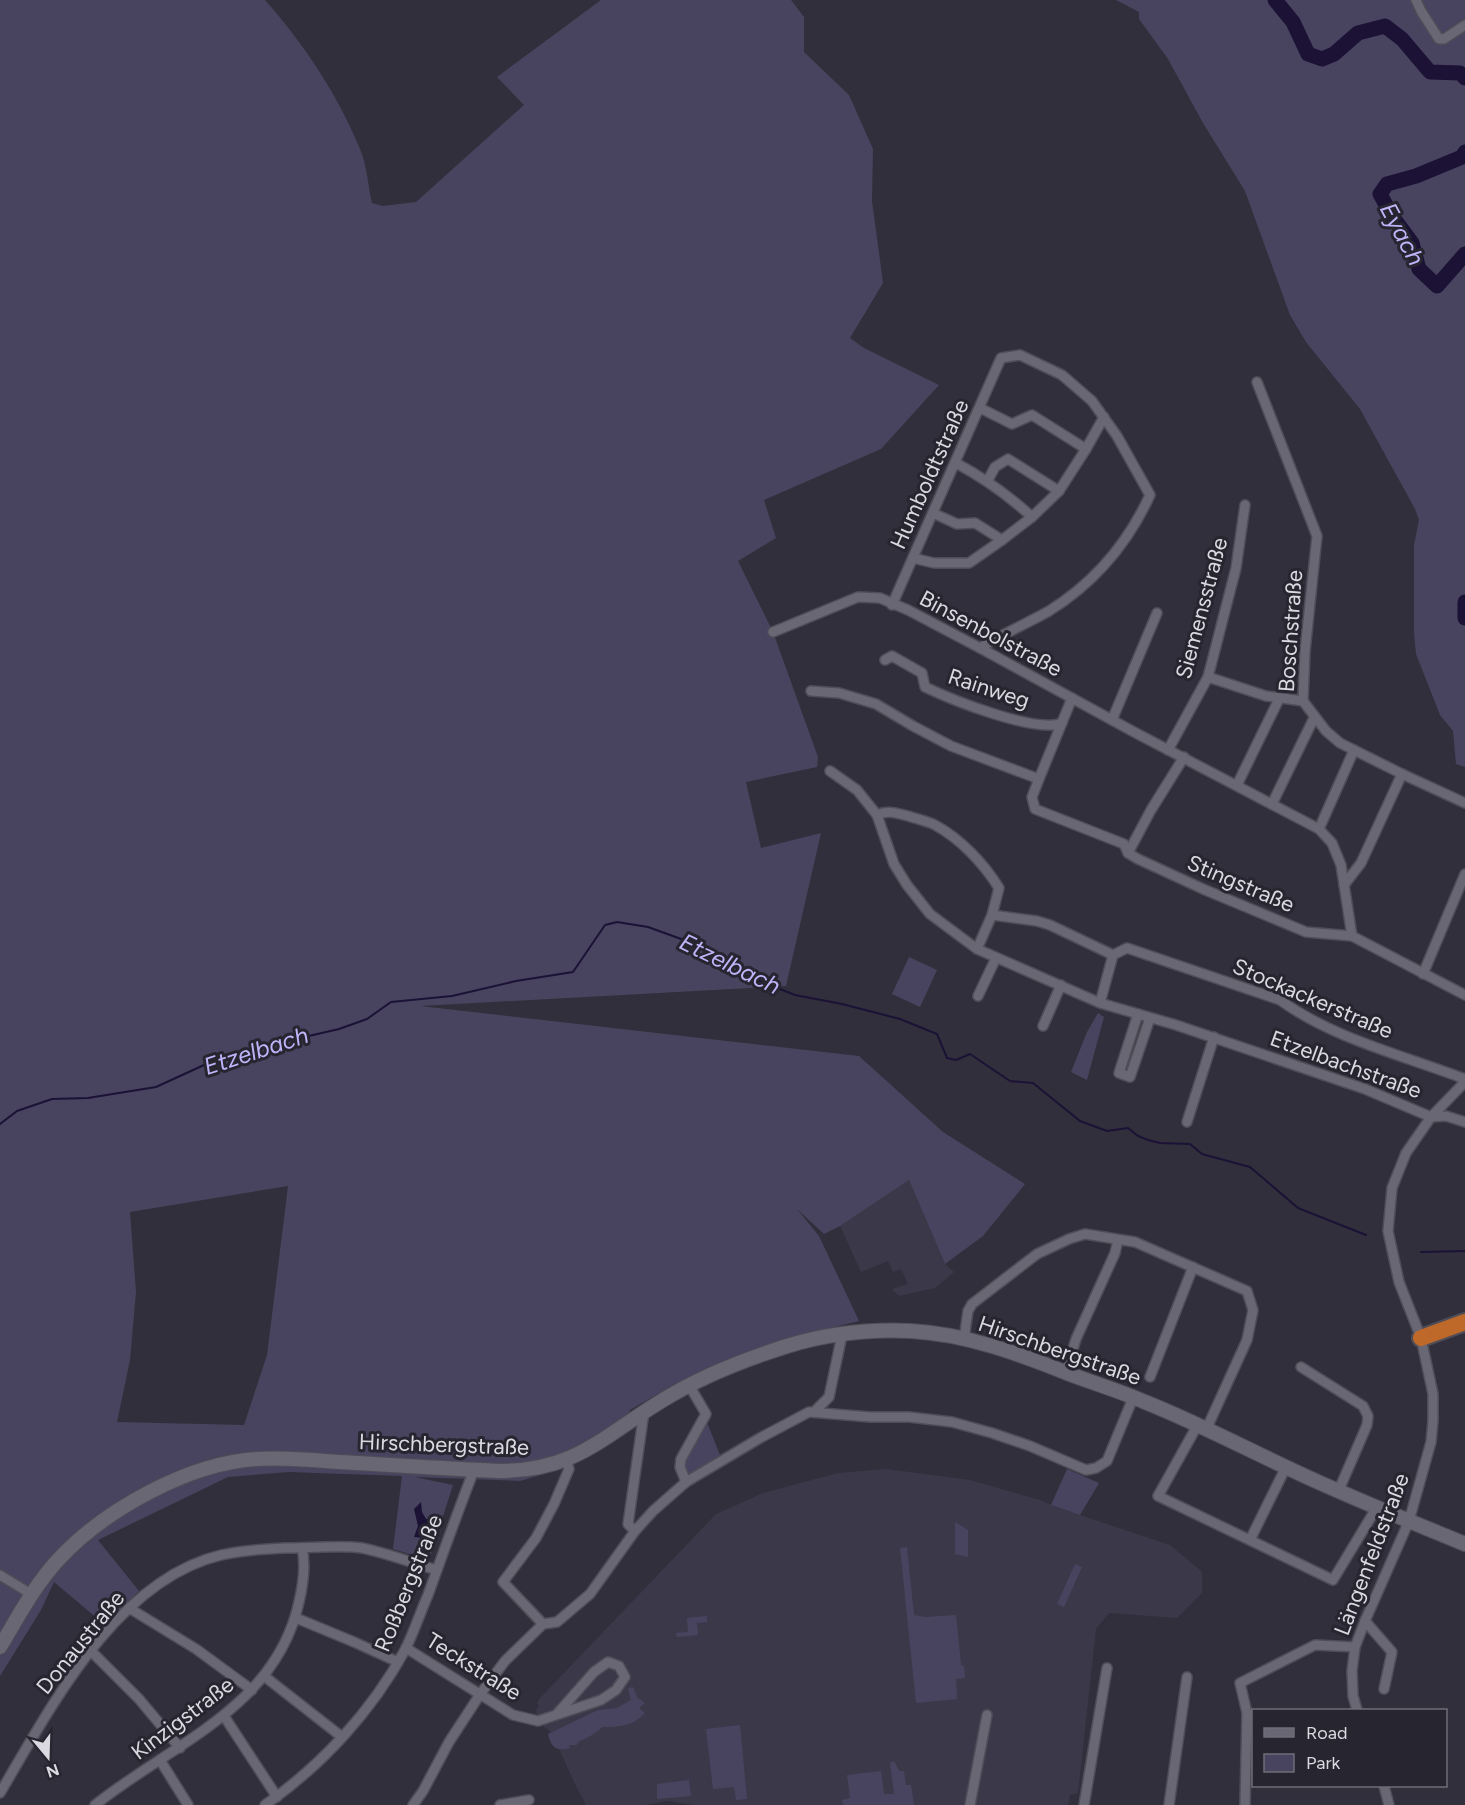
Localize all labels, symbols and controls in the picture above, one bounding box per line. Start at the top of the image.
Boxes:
water label: Eyach [1374,197,1431,270]
street label: Humboldtstraße [884,395,975,553]
street label: Siemensstraße [1170,534,1233,682]
street label: Boschstraße [1273,569,1308,693]
street label: Binsenbolstraße [915,585,1067,682]
street label: Rainweg [945,663,1033,714]
street label: Stingstraße [1183,849,1298,918]
water label: Etzelbach [675,927,785,1000]
street label: Stockackerstraße [1229,953,1397,1044]
water label: Etzelbach [200,1020,312,1081]
street label: Etzelbachstraße [1267,1025,1425,1104]
street label: Hirschbergstraße [975,1310,1145,1391]
street label: Hirschbergstraße [358,1428,530,1461]
street label: Längenfeldstraße [1328,1469,1415,1639]
street label: Roßbergstraße [369,1511,448,1656]
street label: Donaustraße [30,1585,130,1700]
street label: Teckstraße [421,1627,526,1706]
street label: Kinzigstraße [126,1671,239,1766]
legend [1252,1709,1447,1787]
text: Road [1306,1722,1347,1744]
north arrow [18,1727,78,1787]
text: Park [1306,1752,1341,1774]
text: N [44,1760,62,1782]

